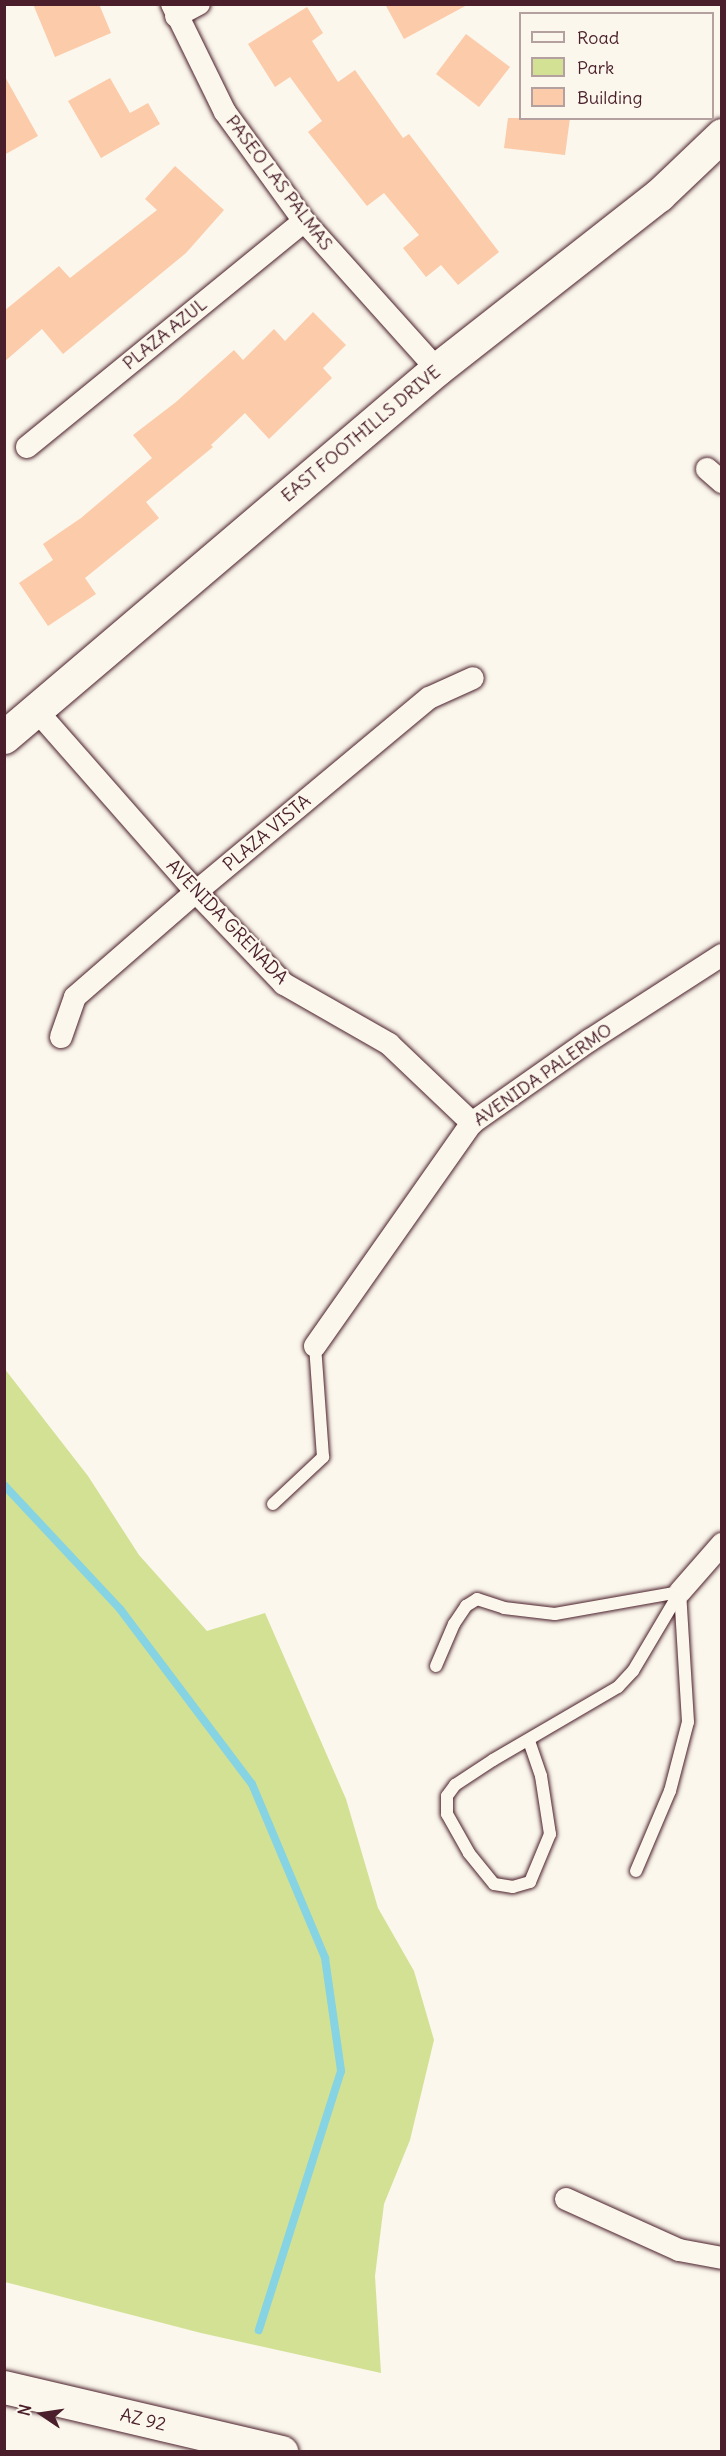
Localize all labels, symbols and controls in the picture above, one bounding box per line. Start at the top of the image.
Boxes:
legend [519,12,714,120]
text: Road [577,26,619,49]
text: Park [577,56,614,79]
text: Building [577,86,642,109]
street label: PASEO LAS PALMAS [221,111,337,255]
street label: PLAZA AZUL [119,293,211,375]
street label: EAST FOOTHILLS DRIVE [277,361,445,507]
street label: PLAZA VISTA [219,790,315,876]
street label: AVENIDA GRENADA [162,855,292,989]
street label: AVENIDA PALERMO [470,1019,616,1131]
north arrow [12,2384,72,2444]
text: N [13,2402,35,2418]
street label: AZ 92 [118,2404,168,2436]

